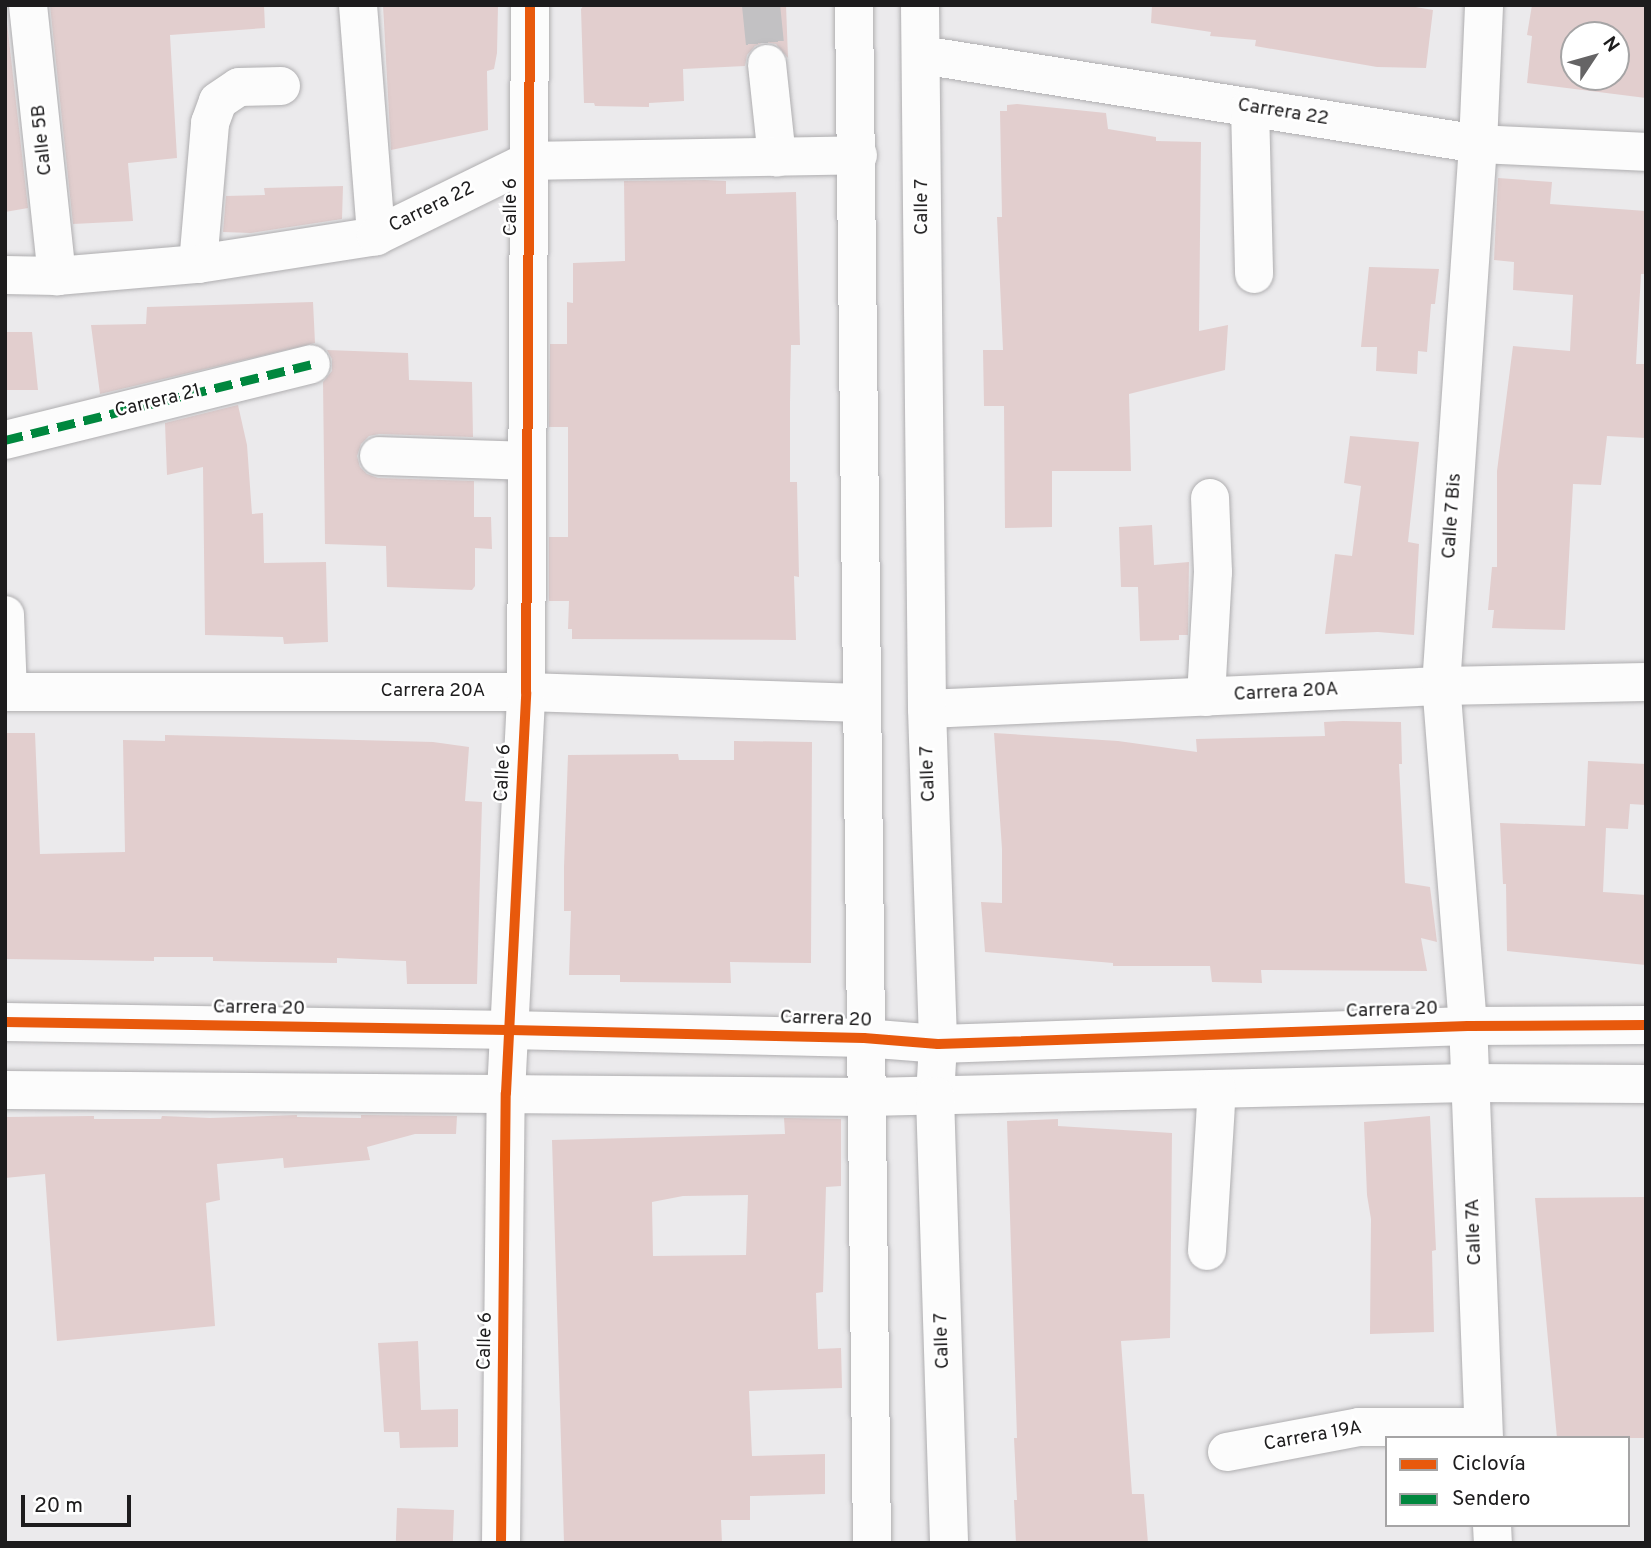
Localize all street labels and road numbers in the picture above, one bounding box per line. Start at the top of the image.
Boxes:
street label: Carrera 22 [1236,95,1330,131]
street label: Calle 5B [28,103,58,177]
street label: Carrera 22 [386,178,478,238]
street label: Calle 6 [501,178,523,236]
street label: Calle 7 [912,179,934,235]
street label: Carrera 21 [113,380,203,424]
street label: Calle 7 Bis [1439,472,1467,560]
street label: Carrera 20A [1233,679,1339,707]
street label: Carrera 20A [381,681,485,703]
street label: Calle 6 [491,743,517,803]
street label: Calle 7 [917,745,941,803]
street label: Carrera 20 [213,997,305,1021]
street label: Carrera 20 [1345,998,1439,1024]
street label: Carrera 20 [779,1007,873,1033]
street label: Calle 7A [1462,1198,1488,1266]
street label: Calle 6 [474,1312,498,1370]
street label: Calle 7 [931,1312,955,1370]
street label: Carrera 19A [1262,1417,1364,1457]

